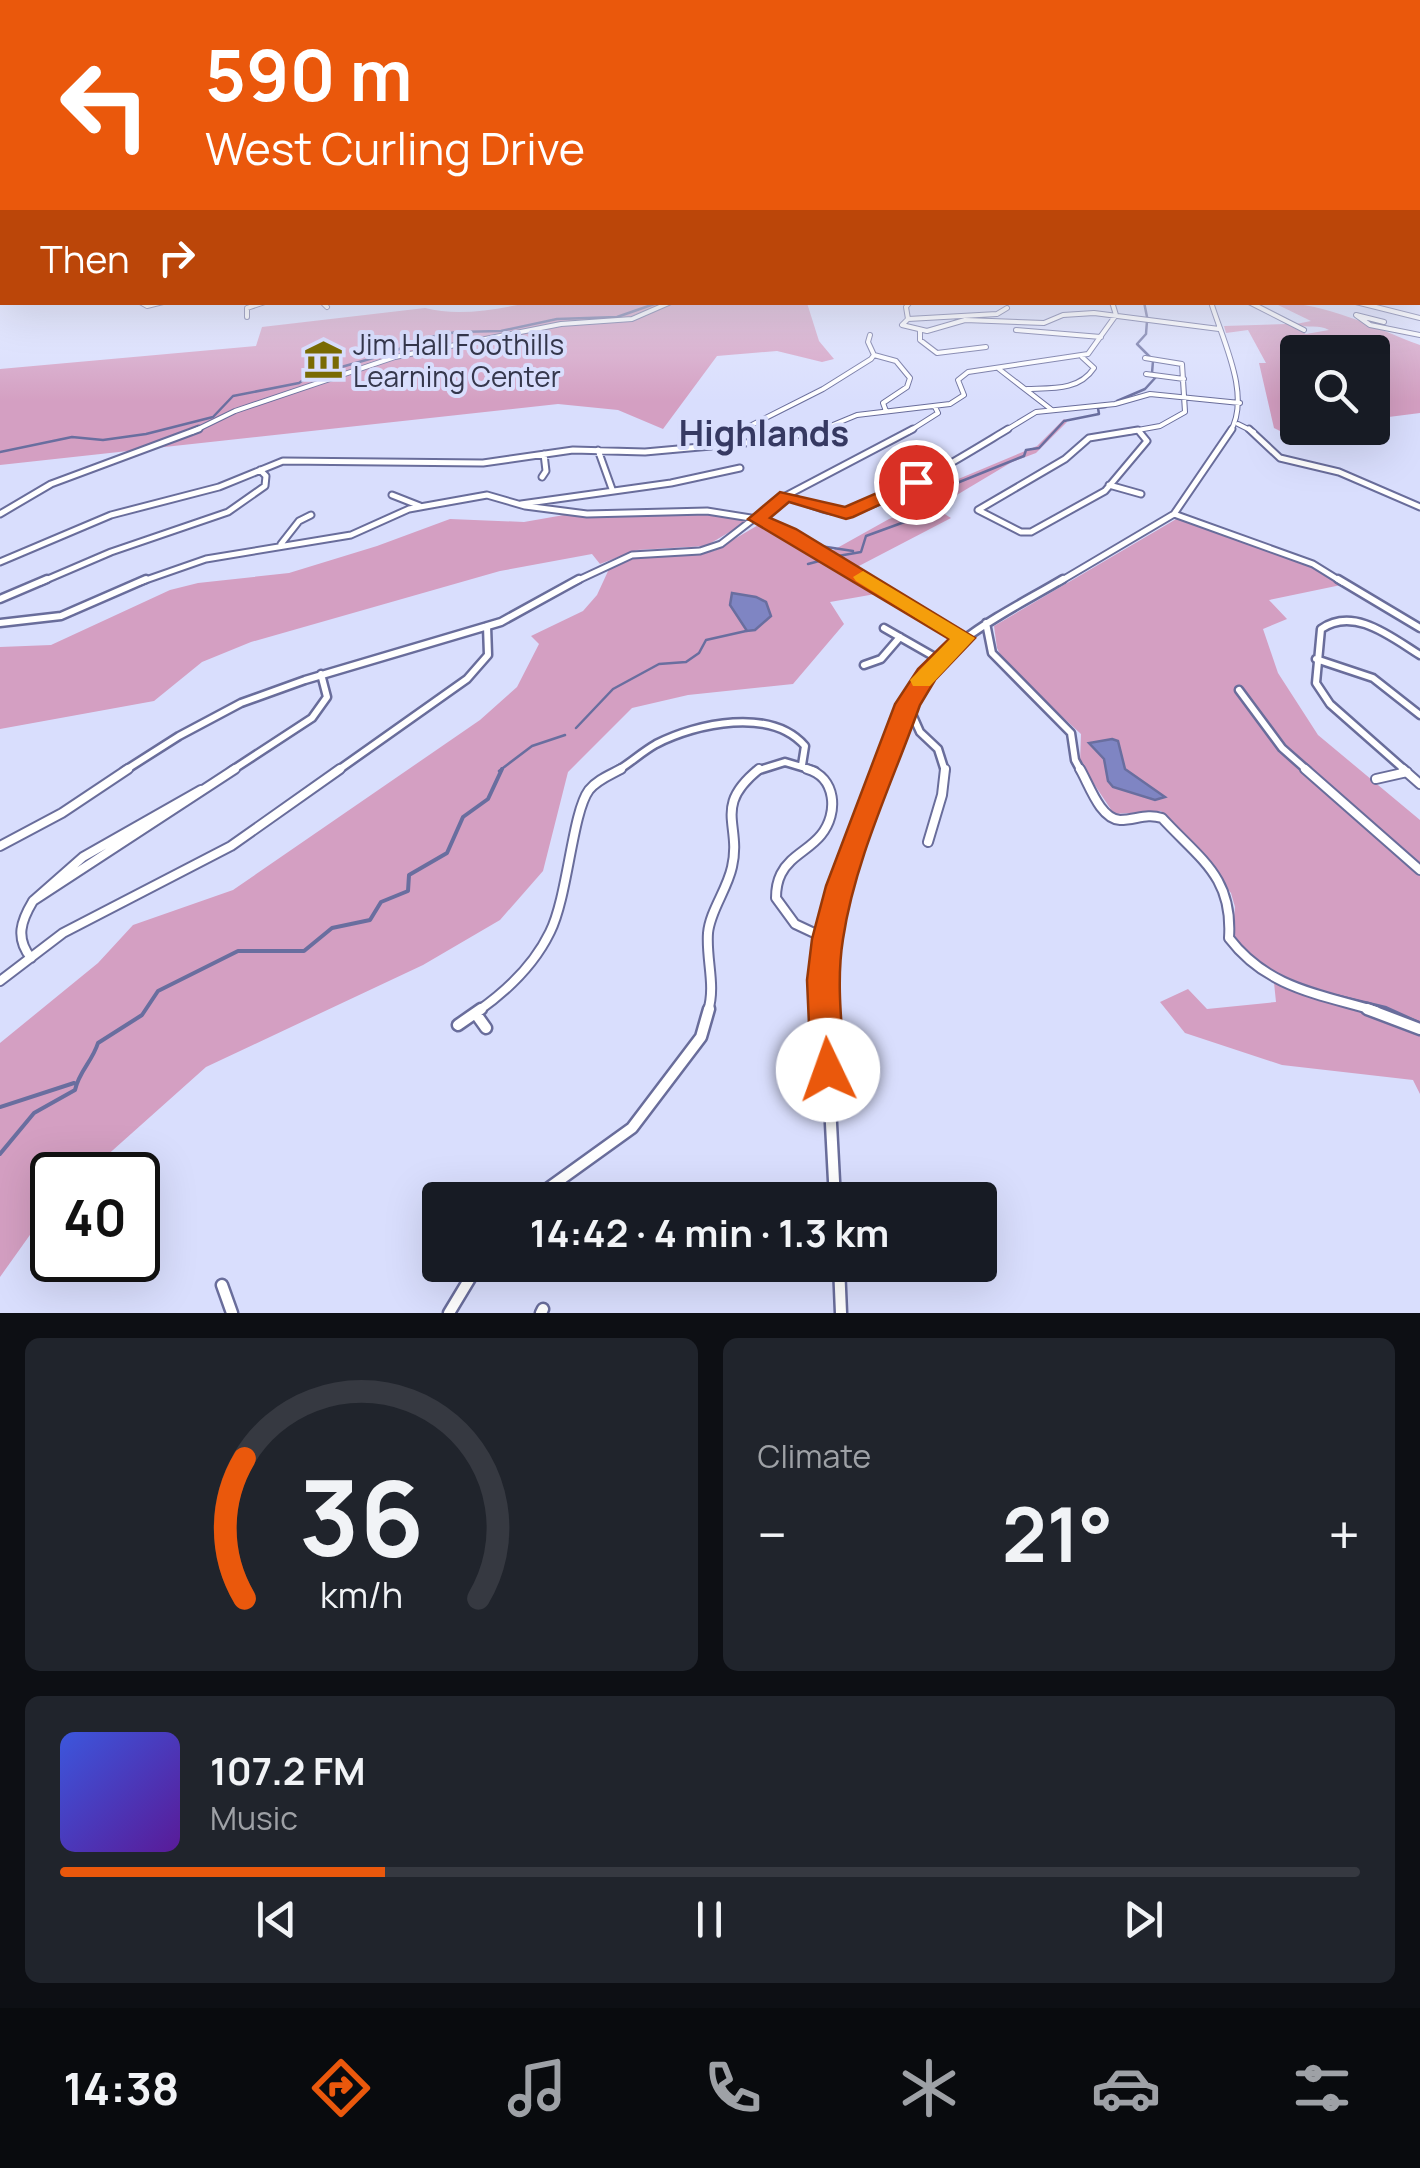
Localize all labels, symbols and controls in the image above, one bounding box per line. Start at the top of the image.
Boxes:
text: 590 m [205,26,413,122]
icon: left [40,40,170,170]
text: West Curling Drive [205,117,585,179]
icon: right [149,230,204,285]
text: Then [40,232,129,284]
place label: Jim Hall Foothills Learning Center [353,325,564,395]
map controls [1280,335,1390,445]
button: search [1280,335,1390,445]
museum icon: Jim Hall Foothills Learning Center [302,339,344,381]
district label: Highlands [679,409,849,457]
pin [874,440,959,525]
icon: arrive [889,455,944,510]
position arrow [776,1018,880,1122]
speed limit sign: 40 [30,1152,160,1282]
text: 14:42 · 4 min · 1.3 km [530,1206,889,1258]
text: Climate [758,1434,871,1478]
text: 36 [299,1445,424,1587]
text: 21° [1002,1482,1113,1585]
text: − [758,1496,787,1572]
text: + [1328,1496,1360,1572]
text: km/h [320,1570,403,1619]
text: 107.2 FM [210,1744,365,1796]
text: Music [210,1796,298,1840]
icon: previous [249,1892,304,1947]
icon: pause [682,1892,737,1947]
icon: next [1116,1892,1171,1947]
icon: directions [306,2053,376,2123]
icon: music [502,2053,572,2123]
icon: phone [698,2053,768,2123]
icon: climate [894,2053,964,2123]
icon: car [1091,2053,1161,2123]
icon: filters [1287,2053,1357,2123]
text: 14:38 [63,2057,179,2119]

